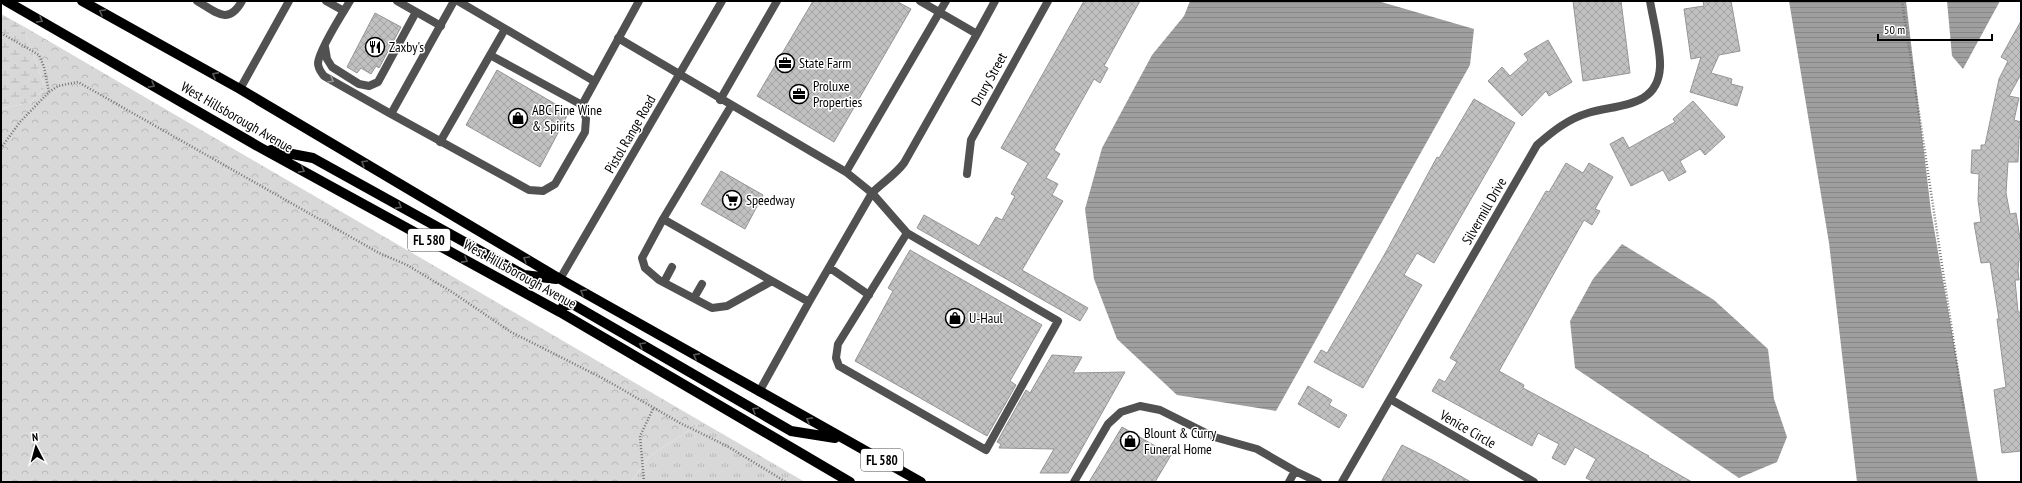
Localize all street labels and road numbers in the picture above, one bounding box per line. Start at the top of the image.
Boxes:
street label: Drury Street [967,49,1011,109]
street label: West Hillsborough Avenue [178,78,296,156]
street label: Pistol Range Road [600,92,660,176]
street label: Silvermill Drive [1458,174,1511,248]
road number: FL 580 [408,229,450,251]
street label: West Hillsborough Avenue [460,236,580,313]
street label: Venice Circle [1436,405,1499,452]
road number: FL 580 [861,449,903,471]

